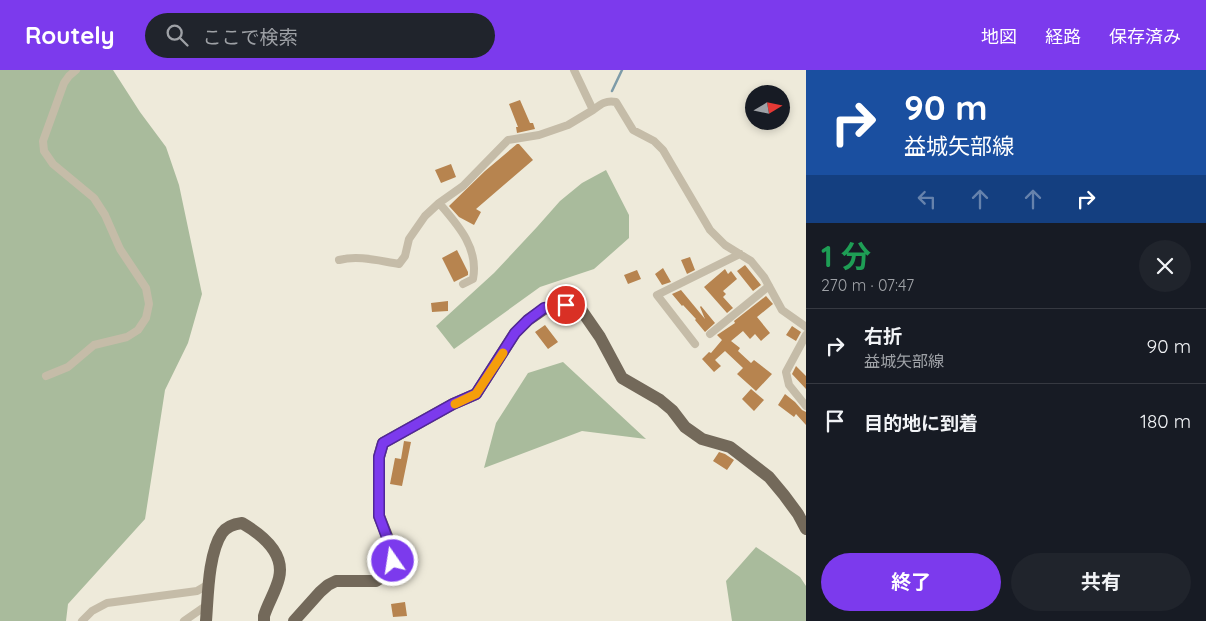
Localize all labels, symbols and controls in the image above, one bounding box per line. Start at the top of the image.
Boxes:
search box [145,13,495,58]
text: Routely [25,20,115,50]
icon: search [163,21,191,49]
text: ここで検索 [203,25,298,49]
text: 地図 [981,25,1017,48]
text: 経路 [1045,25,1081,48]
text: 保存済み [1109,25,1181,48]
north arrow [745,85,790,130]
map controls [745,85,790,130]
text: 90 m [904,85,987,129]
icon: right [821,90,886,155]
text: 益城矢部線 [904,132,1014,160]
icon: left [913,185,941,213]
icon: ahead [966,185,994,213]
icon: ahead [1019,185,1047,213]
icon: right [1072,185,1100,213]
text: 1 分 [821,237,871,275]
button: close [1139,240,1191,292]
text: 270 m · 07:47 [821,275,914,295]
pin [545,284,587,326]
icon: arrive [552,291,580,319]
text: 右折 [864,324,902,348]
icon: right [821,332,849,360]
text: 90 m [1147,334,1191,358]
text: 益城矢部線 [864,351,944,371]
icon: arrive [821,407,849,435]
text: 180 m [1140,409,1191,433]
text: 目的地に到着 [864,411,978,435]
position arrow [366,534,418,586]
button: 終了 [821,553,1001,611]
button: 共有 [1011,553,1191,611]

